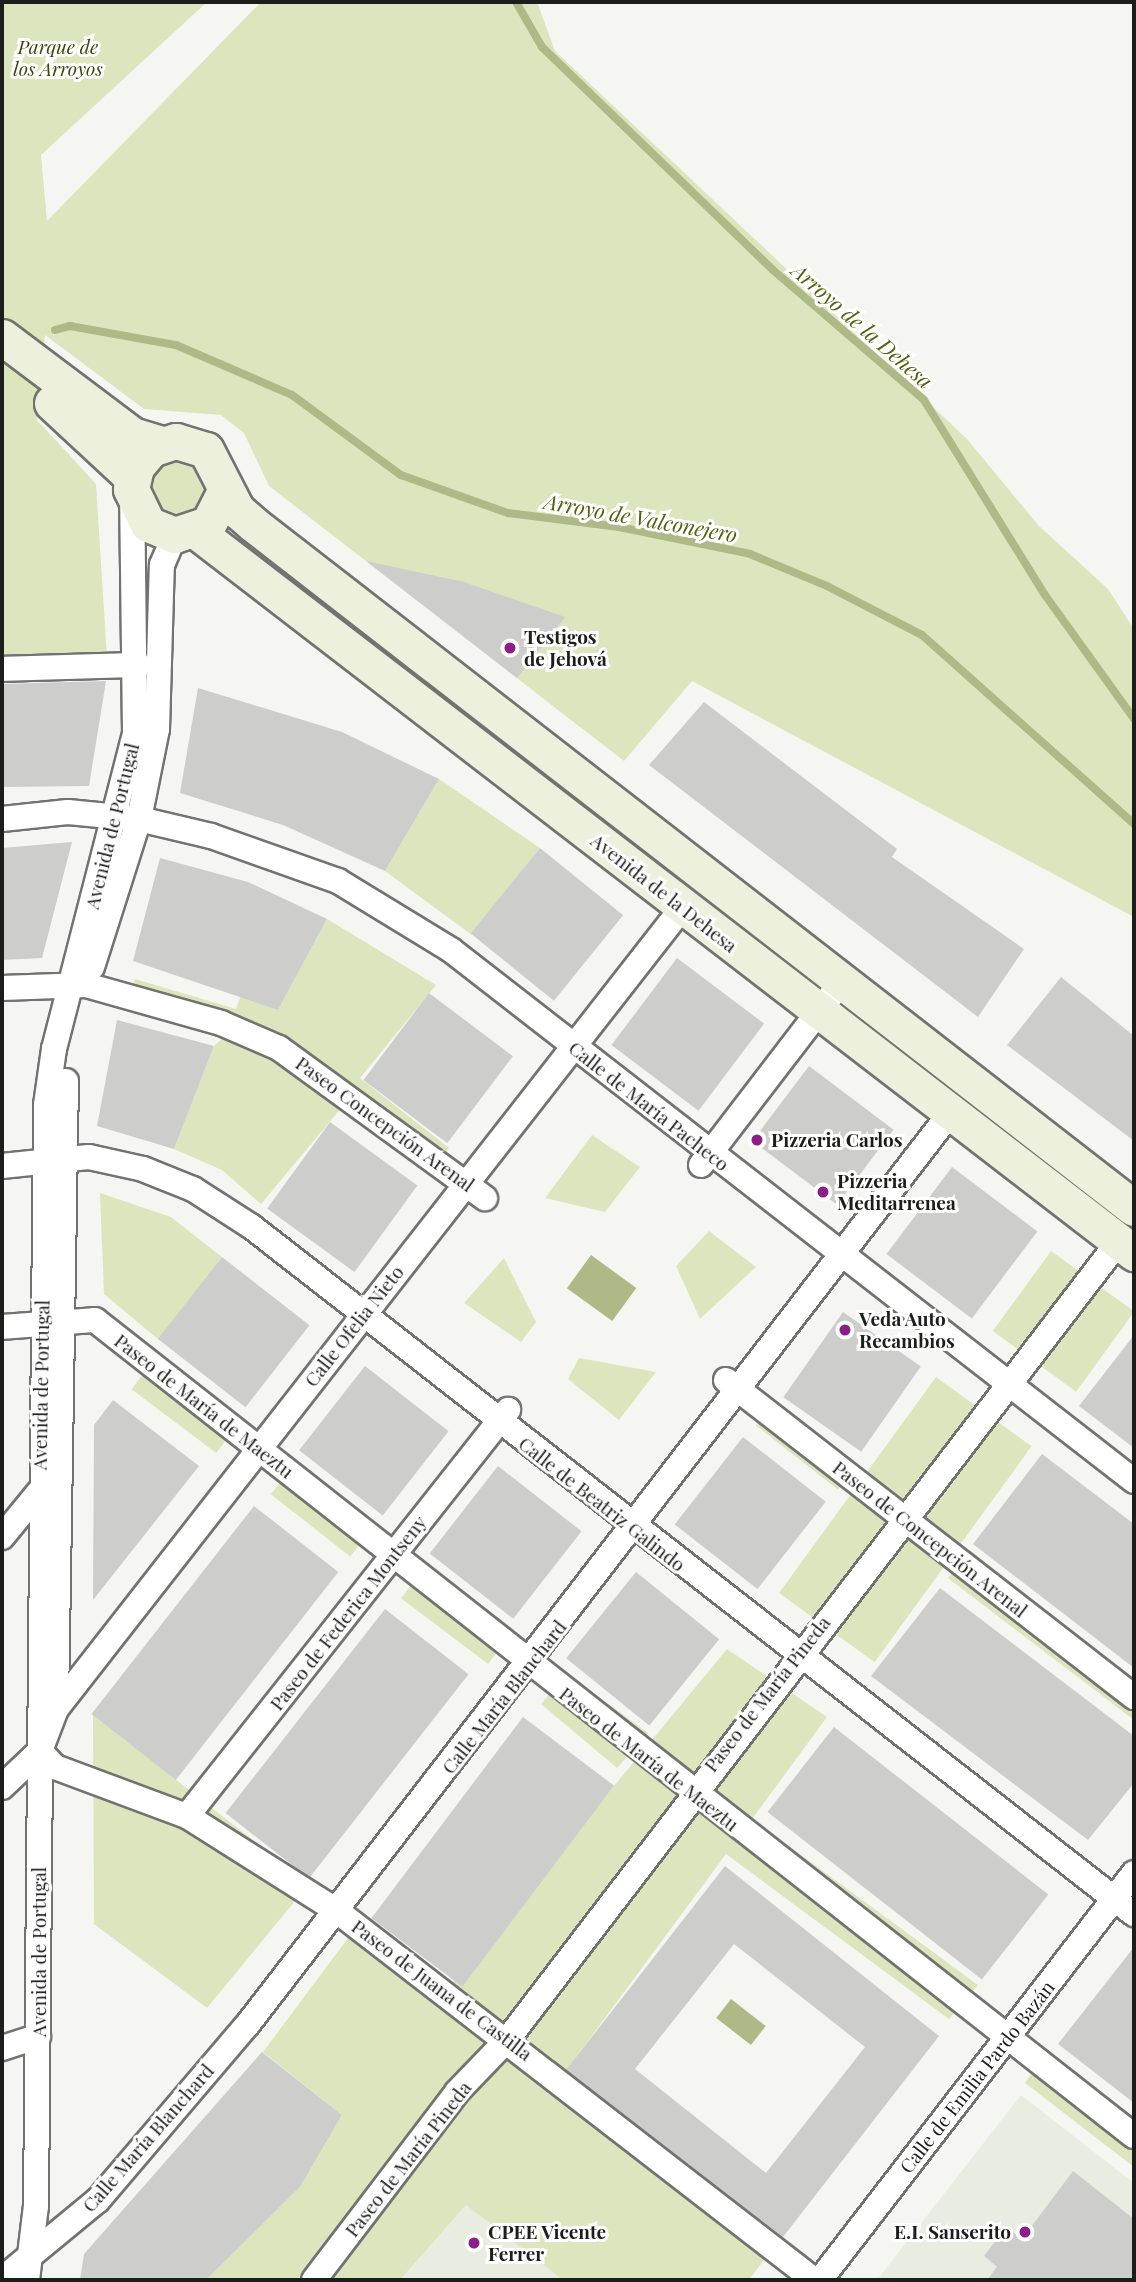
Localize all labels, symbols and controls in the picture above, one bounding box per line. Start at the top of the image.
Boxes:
park label: Parque de los Arroyos [13,36,103,80]
water label: Arroyo de la Dehesa [788,257,938,393]
water label: Arroyo de Valconejero [543,488,739,546]
place label: Testigos de Jehová [524,626,607,670]
marker: Testigos de Jehová [502,640,518,656]
street label: Avenida de Portugal [80,741,144,911]
street label: Avenida de la Dehesa [586,829,742,957]
street label: Calle de María Pacheco [564,1036,734,1176]
street label: Paseo Concepción Arenal [291,1051,479,1197]
place label: Pizzeria Carlos [771,1129,903,1151]
marker: Pizzeria Carlos [749,1132,765,1148]
place label: Pizzeria Meditarrenea [837,1170,956,1214]
marker: Pizzeria Meditarrenea [815,1184,831,1200]
street label: Calle Ofelia Nieto [300,1261,408,1391]
street label: Avenida de Portugal [28,1300,54,1470]
place label: Veda Auto Recambios [859,1308,955,1352]
marker: Veda Auto Recambios [837,1322,853,1338]
street label: Paseo de María de Maeztu [110,1329,298,1483]
street label: Calle de Beatriz Galindo [514,1432,690,1576]
street label: Paseo de Concepción Arenal [828,1456,1032,1622]
street label: Paseo de Federica Montseny [265,1511,431,1715]
street label: Paseo de María Pineda [699,1612,835,1776]
street label: Calle María Blanchard [437,1616,571,1778]
street label: Paseo de María de Maeztu [555,1682,743,1836]
street label: Avenida de Portugal [28,1867,50,2037]
street label: Paseo de Juana de Castilla [347,1915,537,2065]
street label: Calle de Emilia Pardo Bazán [895,1976,1059,2178]
street label: Calle María Blanchard [78,2059,218,2217]
street label: Paseo de María Pineda [340,2077,476,2241]
place label: CPEE Vicente Ferrer [488,2221,607,2265]
place label: E.I. Sanserito [894,2221,1011,2243]
marker: E.I. Sanserito [1017,2224,1033,2240]
marker: CPEE Vicente Ferrer [466,2235,482,2251]

